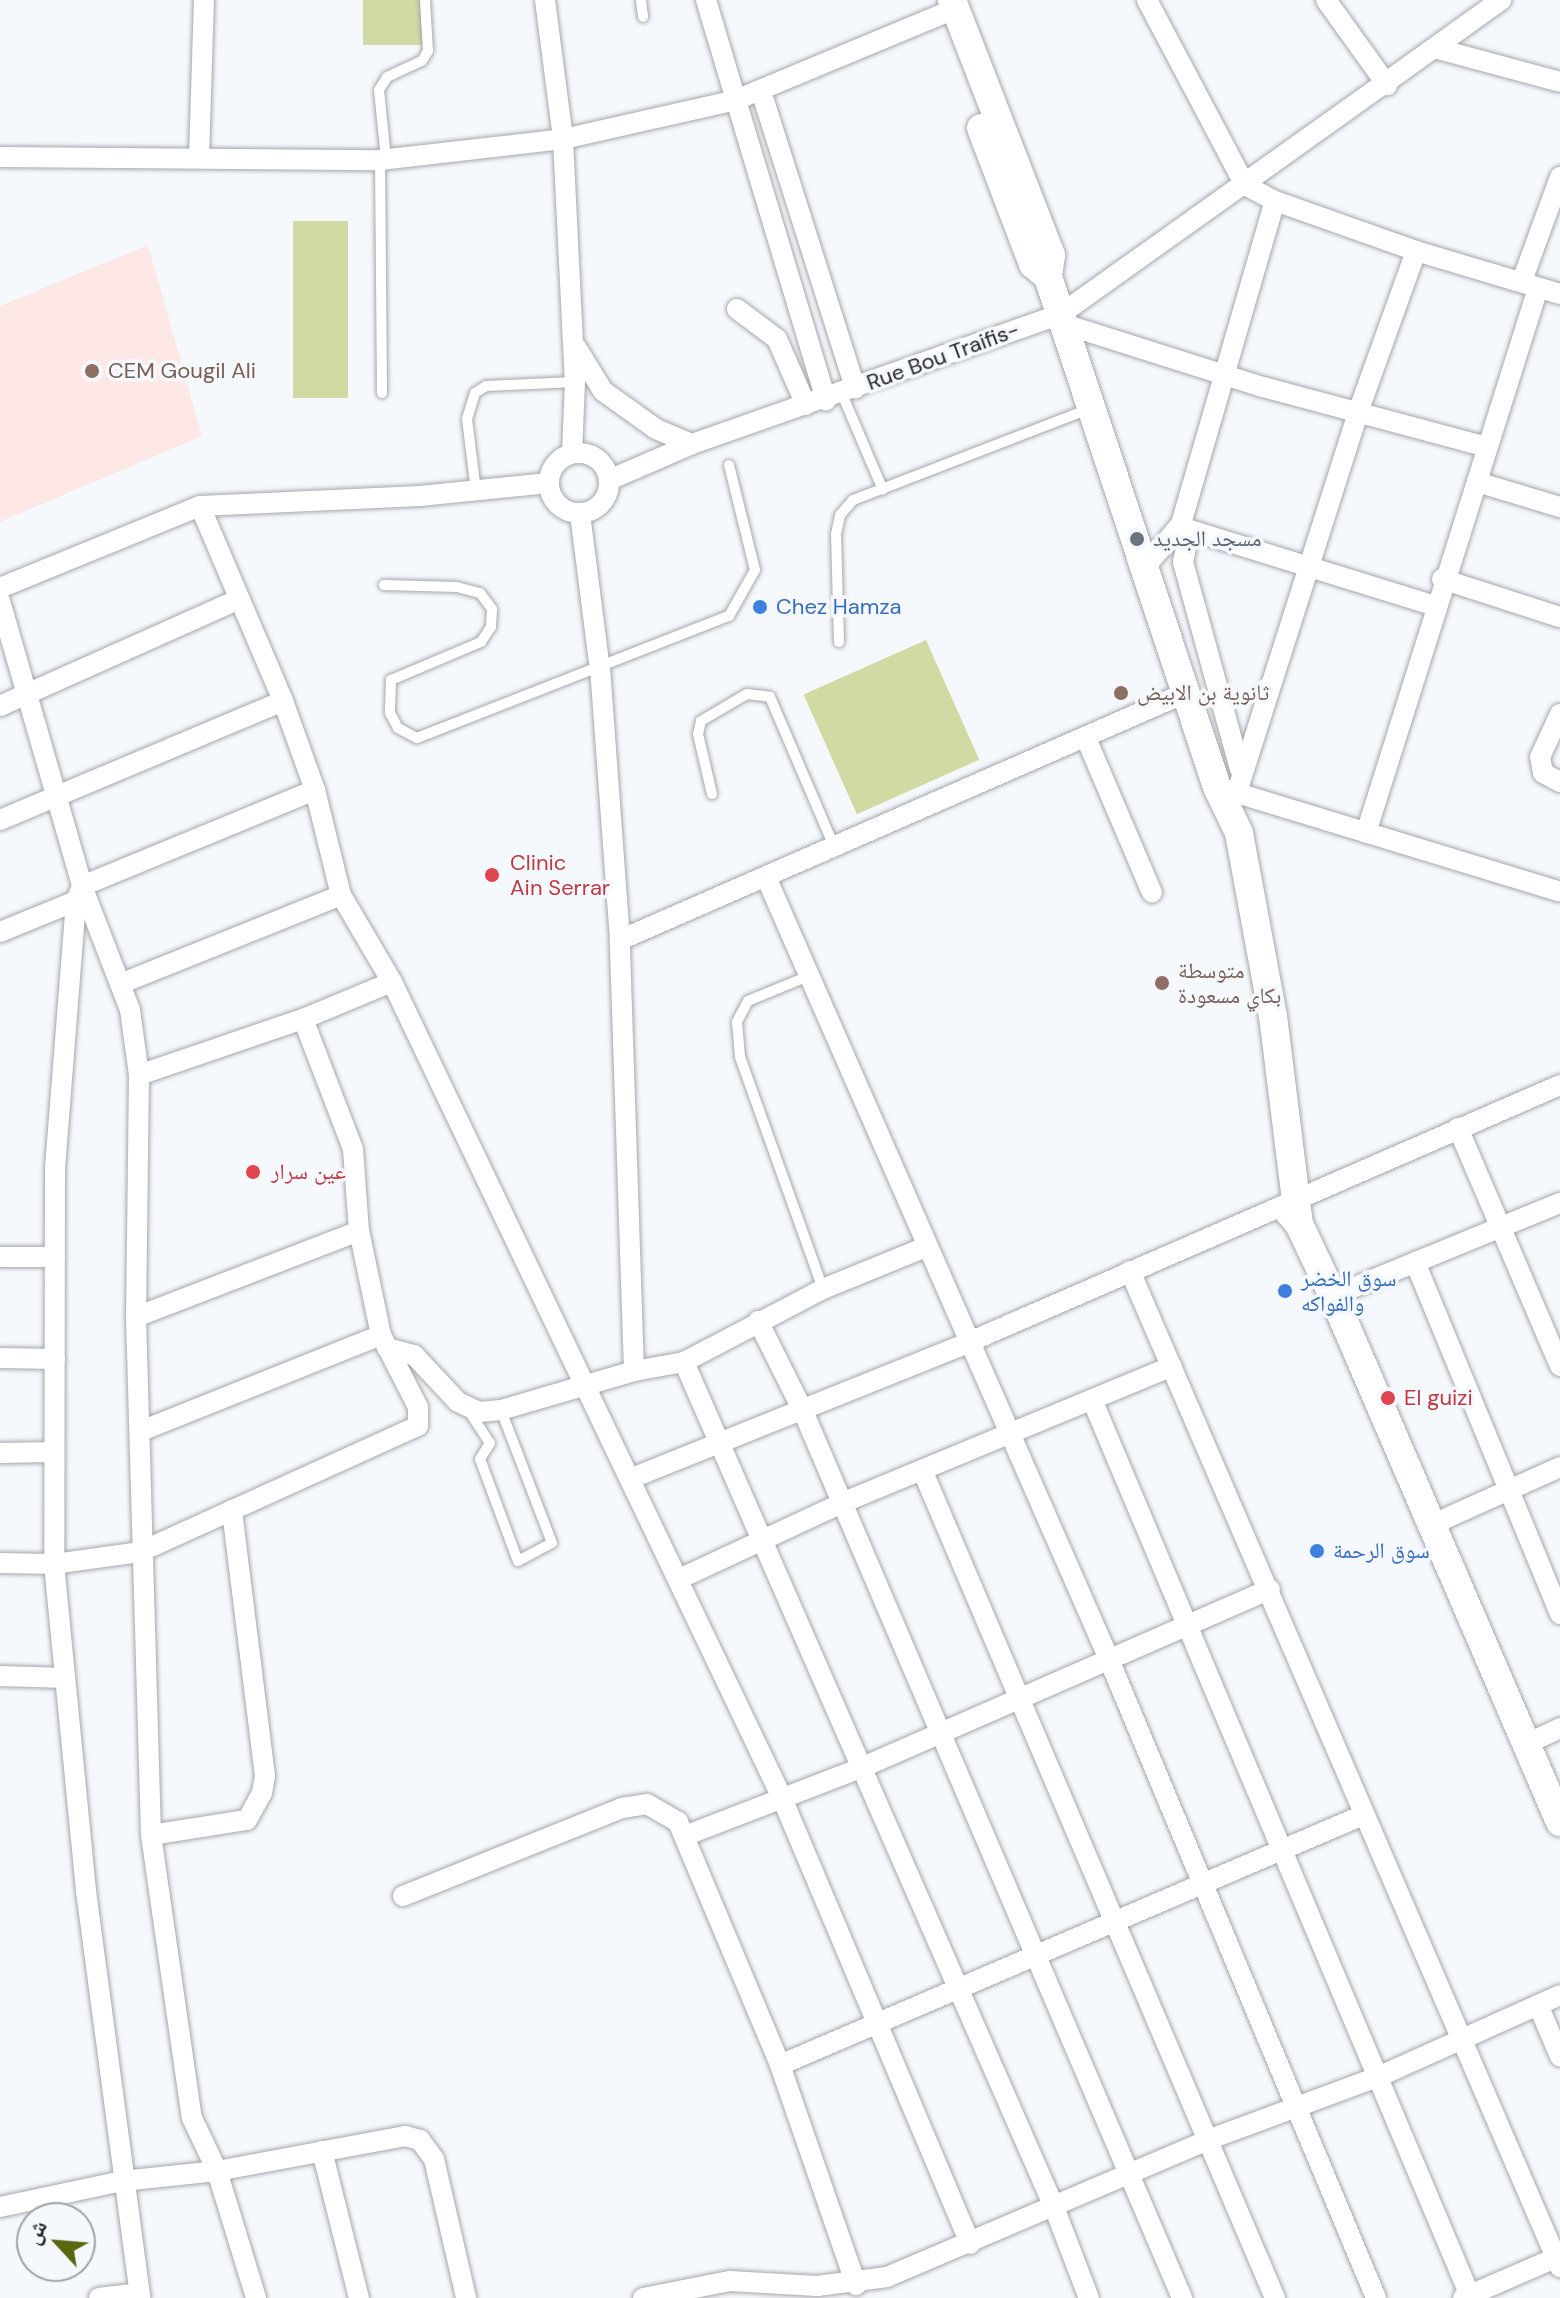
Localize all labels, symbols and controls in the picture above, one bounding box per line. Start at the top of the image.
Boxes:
street label: Rue Bou Traifis- [863,316,1023,396]
place label: CEM Gougil Ali [108,358,256,384]
marker: CEM Gougil Ali [83,362,101,380]
place label: مسجد الجديد [1153,526,1262,552]
marker: مسجد الجديد [1128,530,1146,548]
place label: Chez Hamza [776,594,901,620]
marker: Chez Hamza [751,598,769,616]
place label: ثانوية بن الابيض [1137,680,1269,706]
marker: ثانوية بن الابيض [1112,684,1130,702]
place label: Clinic Ain Serrar [510,849,610,900]
marker: Clinic Ain Serrar [481,864,503,886]
place label: متوسطة بكاي مسعودة [1178,957,1281,1008]
marker: متوسطة بكاي مسعودة [1153,974,1171,992]
place label: عين سرار [271,1159,346,1185]
marker: عين سرار [242,1161,264,1183]
place label: سوق الخضر والفواكه [1301,1265,1396,1316]
marker: سوق الخضر والفواكه [1276,1282,1294,1300]
place label: El guizi [1404,1385,1473,1411]
marker: El guizi [1379,1389,1397,1407]
place label: سوق الرحمة [1333,1538,1430,1564]
marker: سوق الرحمة [1308,1542,1326,1560]
north arrow [16,2202,96,2282]
text: ش [18,2215,54,2249]

